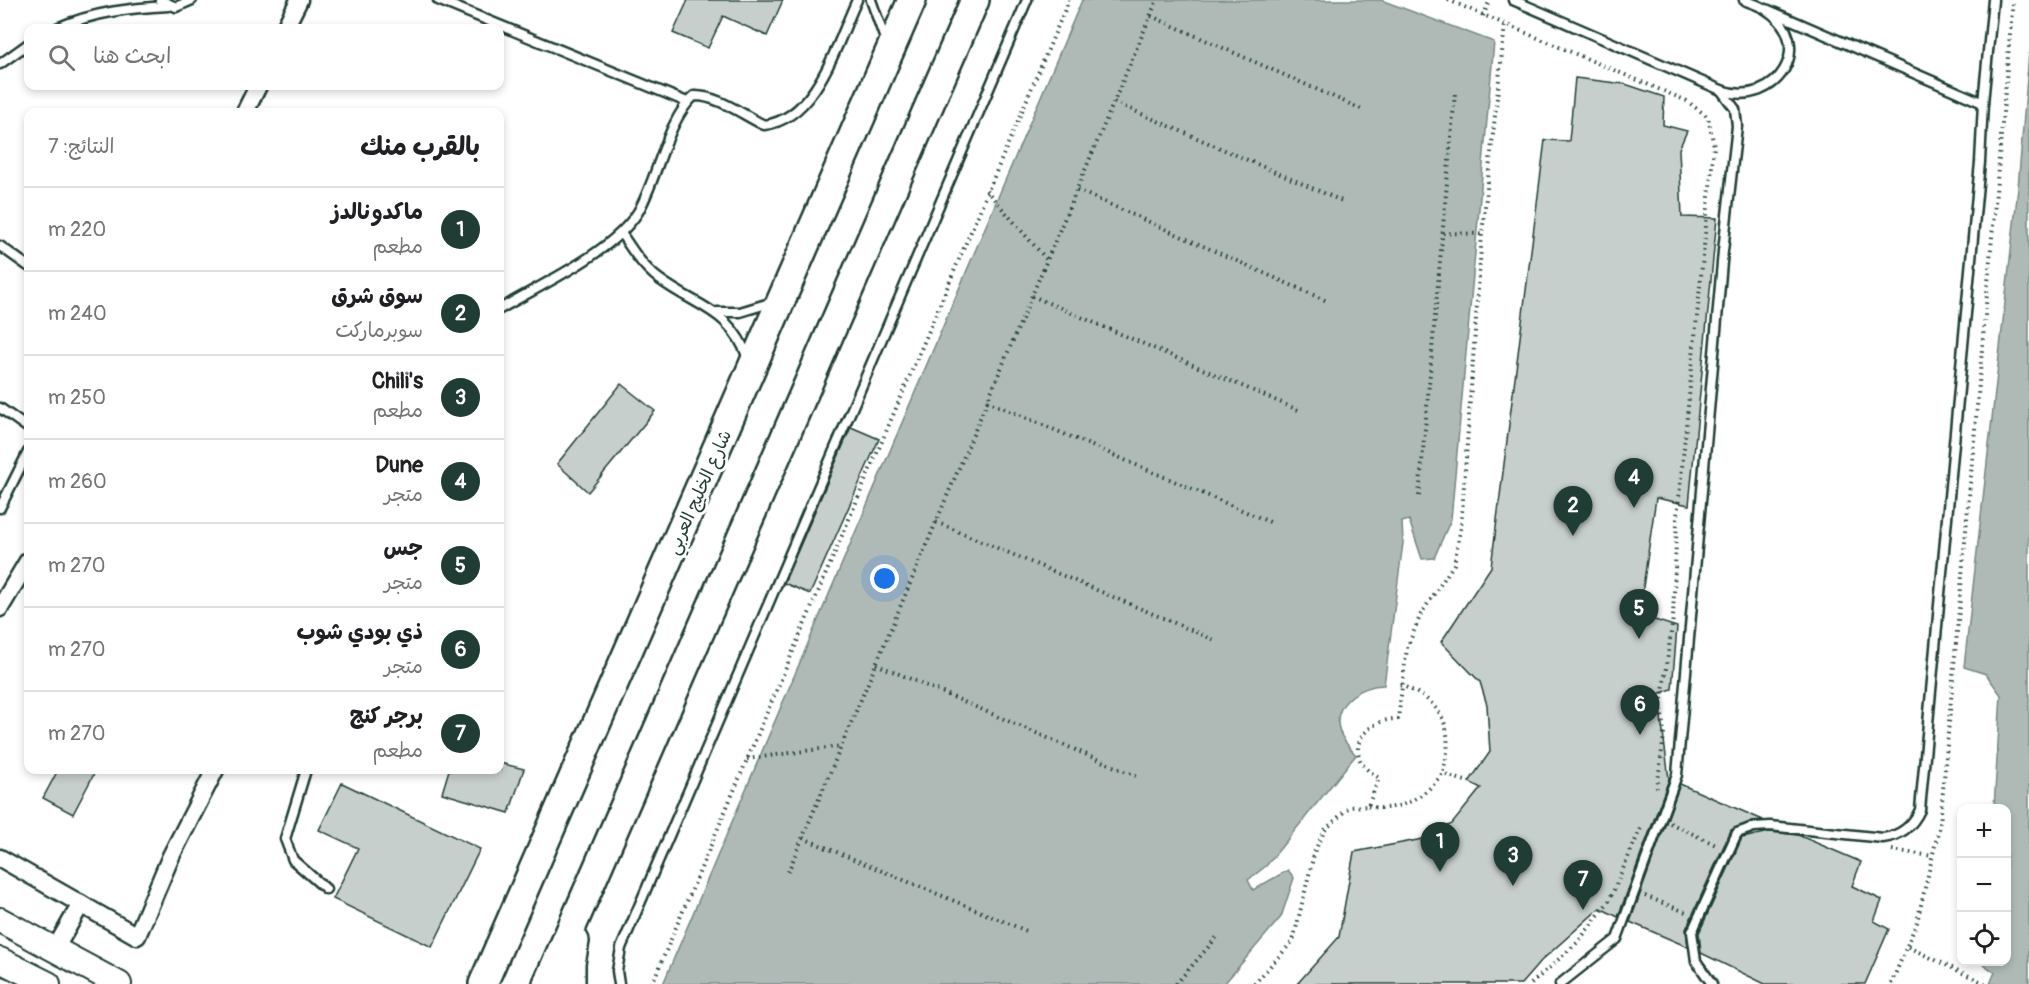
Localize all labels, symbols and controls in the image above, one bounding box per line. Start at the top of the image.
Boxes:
search box [24,24,504,90]
icon: search [45,41,78,74]
text: ابحث هنا [93,42,171,70]
text: بالقرب منك [360,131,480,163]
text: النتائج: 7 [48,134,114,159]
text: ماكدونالدز [331,198,423,226]
text: 220 m [48,217,106,242]
text: 1 [457,217,464,242]
text: مطعم [372,234,423,259]
text: سوق شرق [331,282,423,310]
text: 240 m [48,301,107,326]
text: 2 [455,301,466,326]
text: سوبرماركت [335,318,423,343]
text: Chili's [372,367,423,395]
text: 250 m [48,385,106,410]
text: 3 [455,385,466,410]
text: مطعم [372,398,423,423]
street label: شارع الخليج العربي [662,426,741,560]
text: Dune [375,451,423,479]
pin: 4 [1614,458,1654,508]
text: 260 m [48,469,107,494]
text: 4 [455,469,466,494]
text: متجر [384,482,423,507]
pin: 2 [1554,486,1592,536]
text: جس [384,534,423,562]
text: 270 m [48,553,106,578]
text: 5 [455,553,466,578]
your location [870,564,899,593]
text: متجر [384,570,423,595]
pin: 5 [1620,590,1658,639]
text: ذي بودي شوب [297,618,423,646]
text: 270 m [48,637,106,662]
text: 6 [455,637,466,662]
text: متجر [384,654,423,679]
pin: 6 [1620,686,1660,735]
text: برجر كنج [349,702,423,730]
text: 270 m [48,721,106,746]
text: 7 [455,721,466,746]
text: مطعم [372,738,423,763]
map controls [1957,804,2011,966]
button: + [1957,804,2011,858]
pin: 1 [1420,822,1460,872]
pin: 3 [1494,836,1532,886]
button: − [1957,858,2011,912]
pin: 7 [1564,860,1602,910]
button: locate [1957,912,2011,966]

